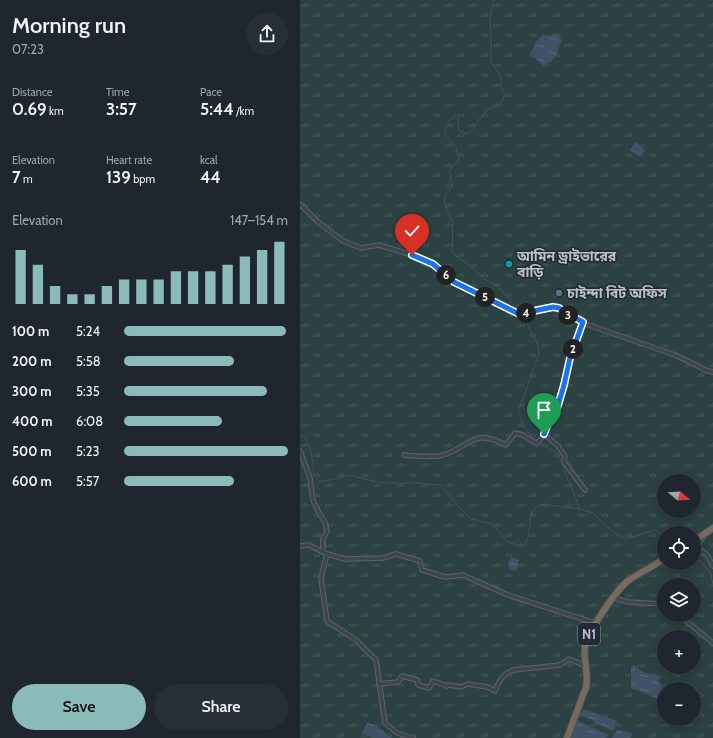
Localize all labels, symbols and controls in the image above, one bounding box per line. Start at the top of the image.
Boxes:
text: Morning run [12,12,126,39]
button: share [246,13,288,55]
text: 07:23 [12,41,44,57]
text: Distance [12,85,53,99]
text: Time [106,85,129,99]
text: Pace [200,85,222,99]
text: 0.69 [12,99,47,119]
text: 3:57 [106,99,137,119]
text: 5:44 [200,99,233,119]
text: km [47,104,64,118]
text: /km [233,104,254,118]
text: Elevation [12,153,55,167]
text: Heart rate [106,153,152,167]
text: kcal [200,153,218,167]
text: 7 [12,167,21,187]
text: 139 [106,167,131,187]
text: 44 [200,167,221,187]
text: m [21,172,33,186]
text: bpm [131,172,155,186]
text: Elevation [12,212,63,228]
text: 147–154 m [230,212,288,228]
pin [395,214,429,255]
icon: check [401,220,423,242]
place label: আমিন ড্রাইভারের বাড়ি [516,247,617,281]
marker: আমিন ড্রাইভারের বাড়ি [504,259,514,269]
pin: 6 [436,265,456,285]
text: 6 [443,268,449,282]
place label: চাইন্দা বিট অফিস [566,284,668,302]
pin: 5 [475,287,495,307]
marker: চাইন্দা বিট অফিস [554,288,564,298]
text: 5 [482,290,488,304]
pin: 4 [516,303,536,323]
pin: 3 [558,305,578,325]
text: 4 [523,306,529,320]
text: 3 [565,308,571,322]
text: 100 m [12,323,49,339]
text: 5:24 [76,323,100,339]
pin: 2 [563,339,583,359]
text: 2 [570,342,576,356]
text: 200 m [12,353,51,369]
text: 5:58 [76,353,101,369]
text: 300 m [12,383,52,399]
text: 5:35 [76,383,100,399]
pin [527,393,561,434]
icon: arrive [533,399,555,421]
text: 400 m [12,413,53,429]
text: 6:08 [76,413,103,429]
text: 500 m [12,443,52,459]
text: 5:23 [76,443,100,459]
text: 600 m [12,473,52,489]
text: 5:57 [76,473,99,489]
north arrow [657,474,701,518]
map controls [657,474,701,726]
button: locate [657,526,701,570]
button: layers [657,578,701,622]
road number: N1 [578,623,600,645]
button: + [657,630,701,674]
button: − [657,682,701,726]
button: Save [12,684,146,730]
button: Share [154,684,288,730]

